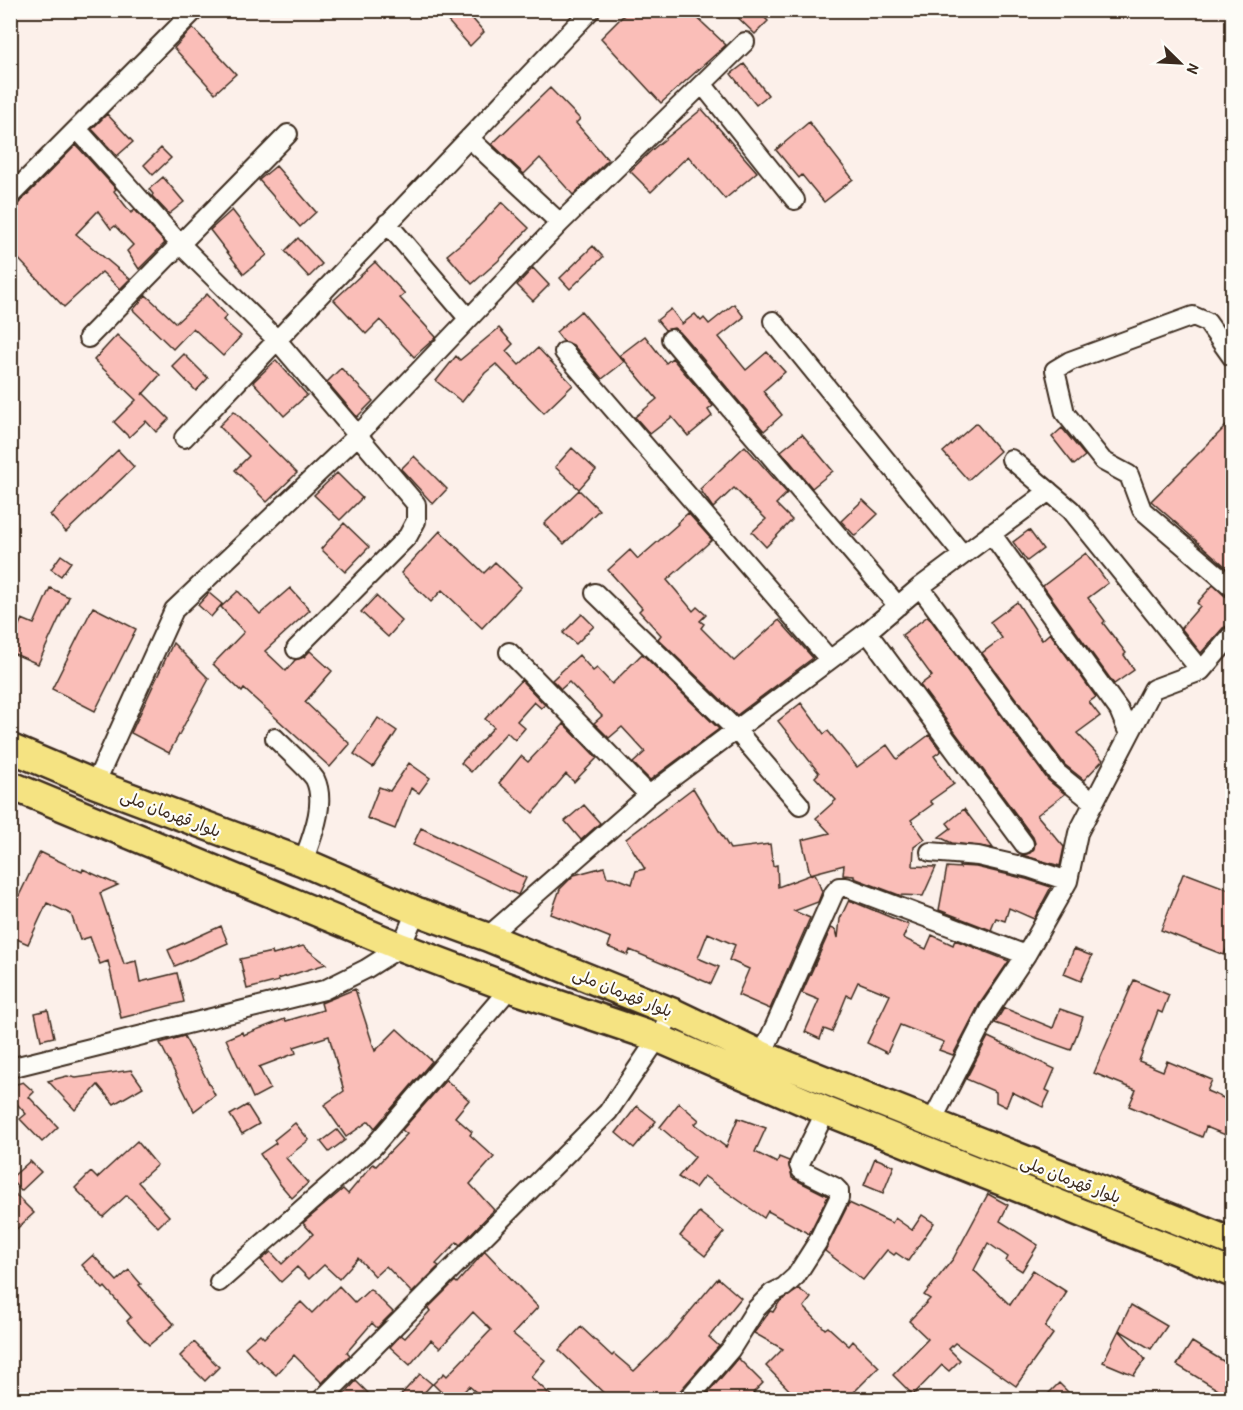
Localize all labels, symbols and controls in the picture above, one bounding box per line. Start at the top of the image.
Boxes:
north arrow [1150,33,1210,93]
text: N [1182,61,1205,78]
street label: بلوار قهرمان ملی [118,784,224,842]
street label: بلوار قهرمان ملی [570,962,676,1022]
street label: بلوار قهرمان ملی [1018,1150,1124,1208]

